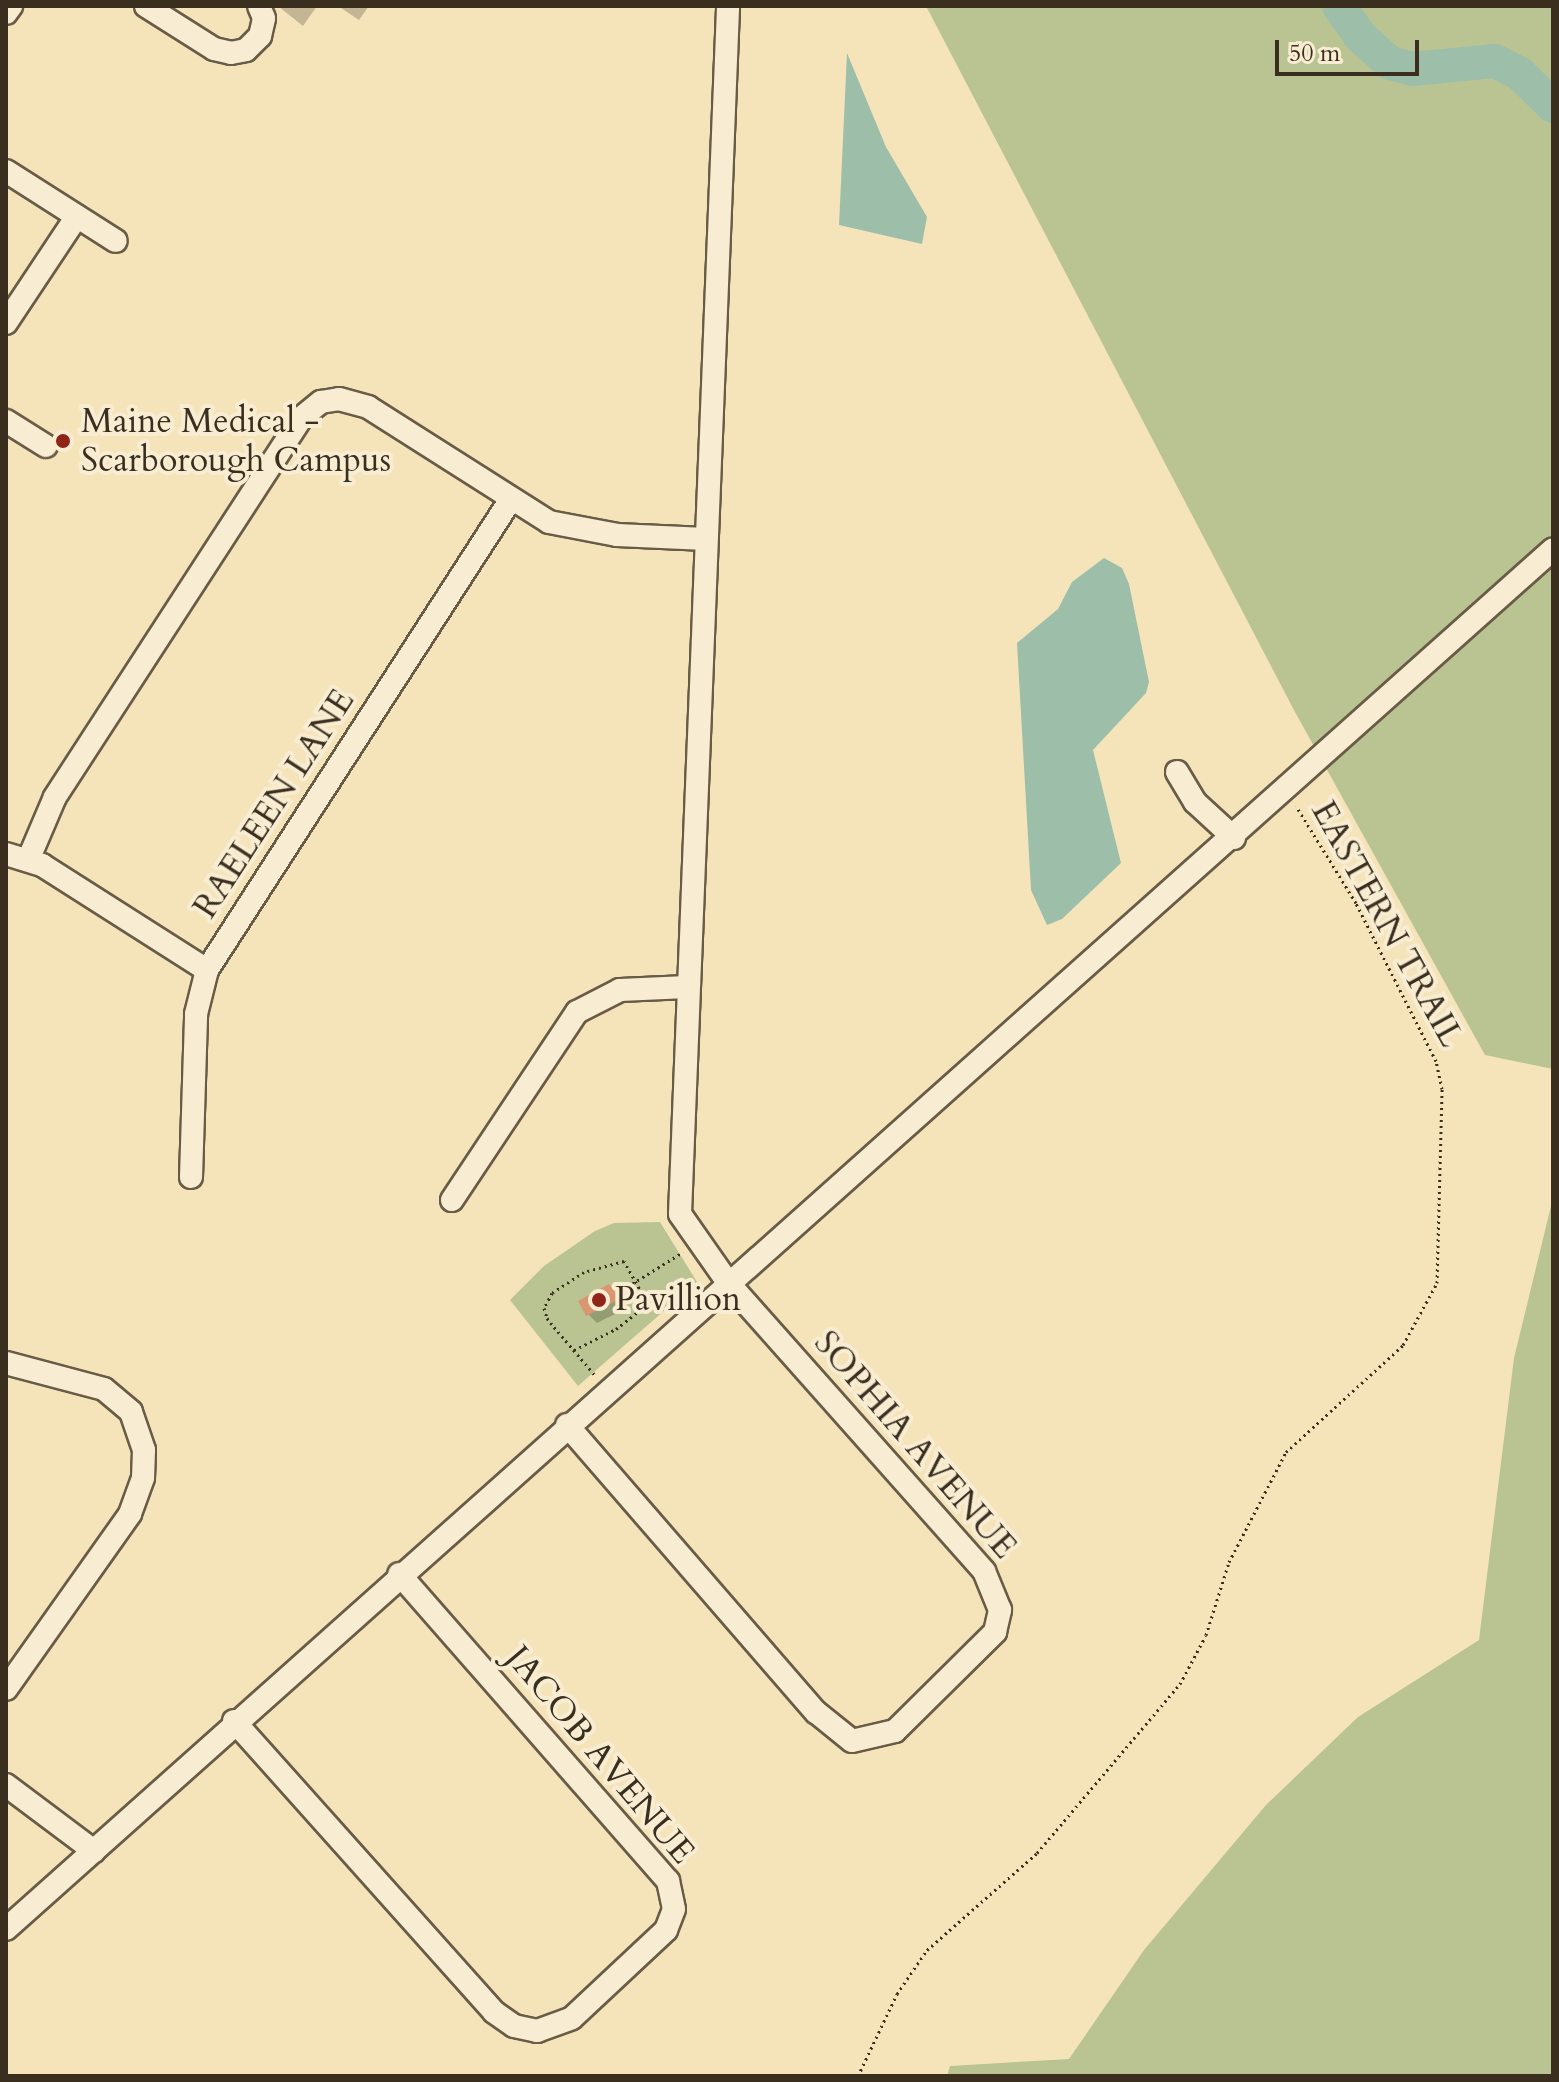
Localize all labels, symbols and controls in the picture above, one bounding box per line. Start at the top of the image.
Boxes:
scale bar [1279,24,1423,74]
text: 50 m [1289,37,1340,70]
place label: Maine Medical - Scarborough Campus [81,401,391,480]
marker: Maine Medical - Scarborough Campus [52,430,74,452]
street label: RAELEEN LANE [185,682,363,926]
street label: EASTERN TRAIL [1303,794,1471,1054]
place label: Pavillion [615,1280,741,1320]
marker: Pavillion [590,1291,608,1309]
street label: SOPHIA AVENUE [805,1323,1025,1567]
street label: JACOB AVENUE [497,1638,703,1872]

